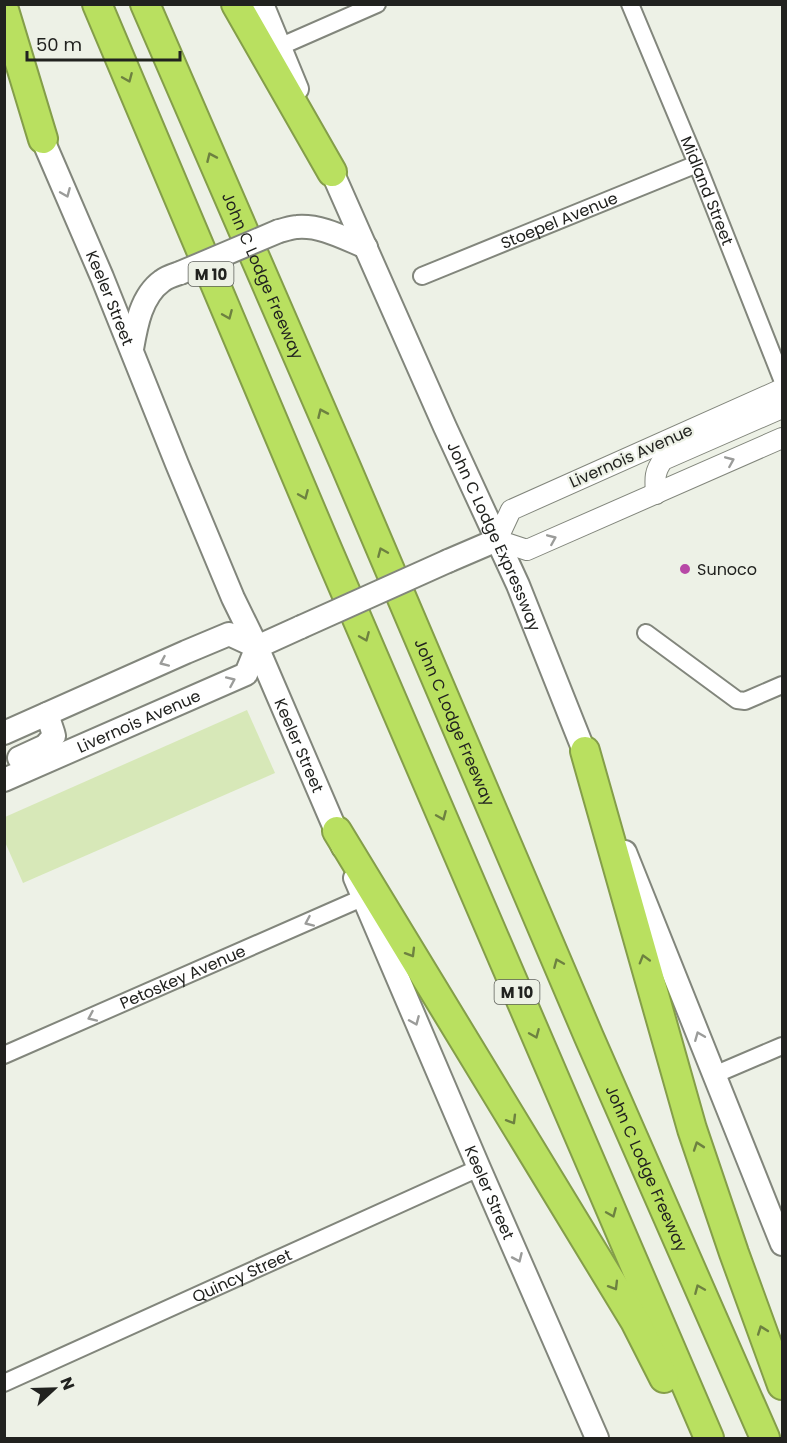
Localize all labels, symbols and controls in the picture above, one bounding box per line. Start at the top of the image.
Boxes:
scale bar [27,24,180,62]
text: 50 m [36,32,82,57]
one-way arrow [121,71,133,82]
street label: Midland Street [675,133,739,249]
one-way arrow [206,153,218,164]
street label: Stoepel Avenue [497,186,621,254]
one-way arrow [59,187,71,198]
street label: John C Lodge Freeway [216,188,309,363]
street label: Keeler Street [80,247,140,349]
road number: M 10 [188,262,234,286]
one-way arrow [221,309,233,320]
one-way arrow [318,408,330,419]
street label: Livernois Avenue [566,418,696,494]
street label: John C Lodge Expressway [442,438,547,634]
one-way arrow [724,456,735,468]
one-way arrow [297,489,309,500]
one-way arrow [546,534,557,546]
one-way arrow [378,548,390,559]
place label: Sunoco [697,558,757,581]
marker: Sunoco [678,562,692,576]
one-way arrow [357,630,369,641]
street label: John C Lodge Freeway [409,635,501,809]
one-way arrow [160,654,171,666]
one-way arrow [225,676,236,688]
street label: Livernois Avenue [73,684,204,758]
street label: Keeler Street [269,695,330,796]
one-way arrow [434,810,446,821]
one-way arrow [304,915,315,927]
street label: Petoskey Avenue [116,939,249,1014]
one-way arrow [403,947,415,957]
one-way arrow [638,954,651,964]
one-way arrow [553,959,565,970]
road number: M 10 [494,980,540,1004]
one-way arrow [87,1010,98,1022]
one-way arrow [408,1015,420,1026]
one-way arrow [528,1027,540,1038]
one-way arrow [693,1031,706,1041]
street label: John C Lodge Freeway [600,1081,693,1256]
one-way arrow [505,1114,517,1124]
one-way arrow [692,1141,705,1152]
street label: Keeler Street [459,1142,520,1243]
one-way arrow [605,1207,617,1218]
street label: Quincy Street [188,1243,295,1308]
one-way arrow [511,1251,523,1262]
one-way arrow [606,1280,618,1290]
one-way arrow [694,1284,706,1295]
one-way arrow [757,1325,770,1336]
north arrow [24,1359,84,1419]
text: N [55,1374,80,1393]

